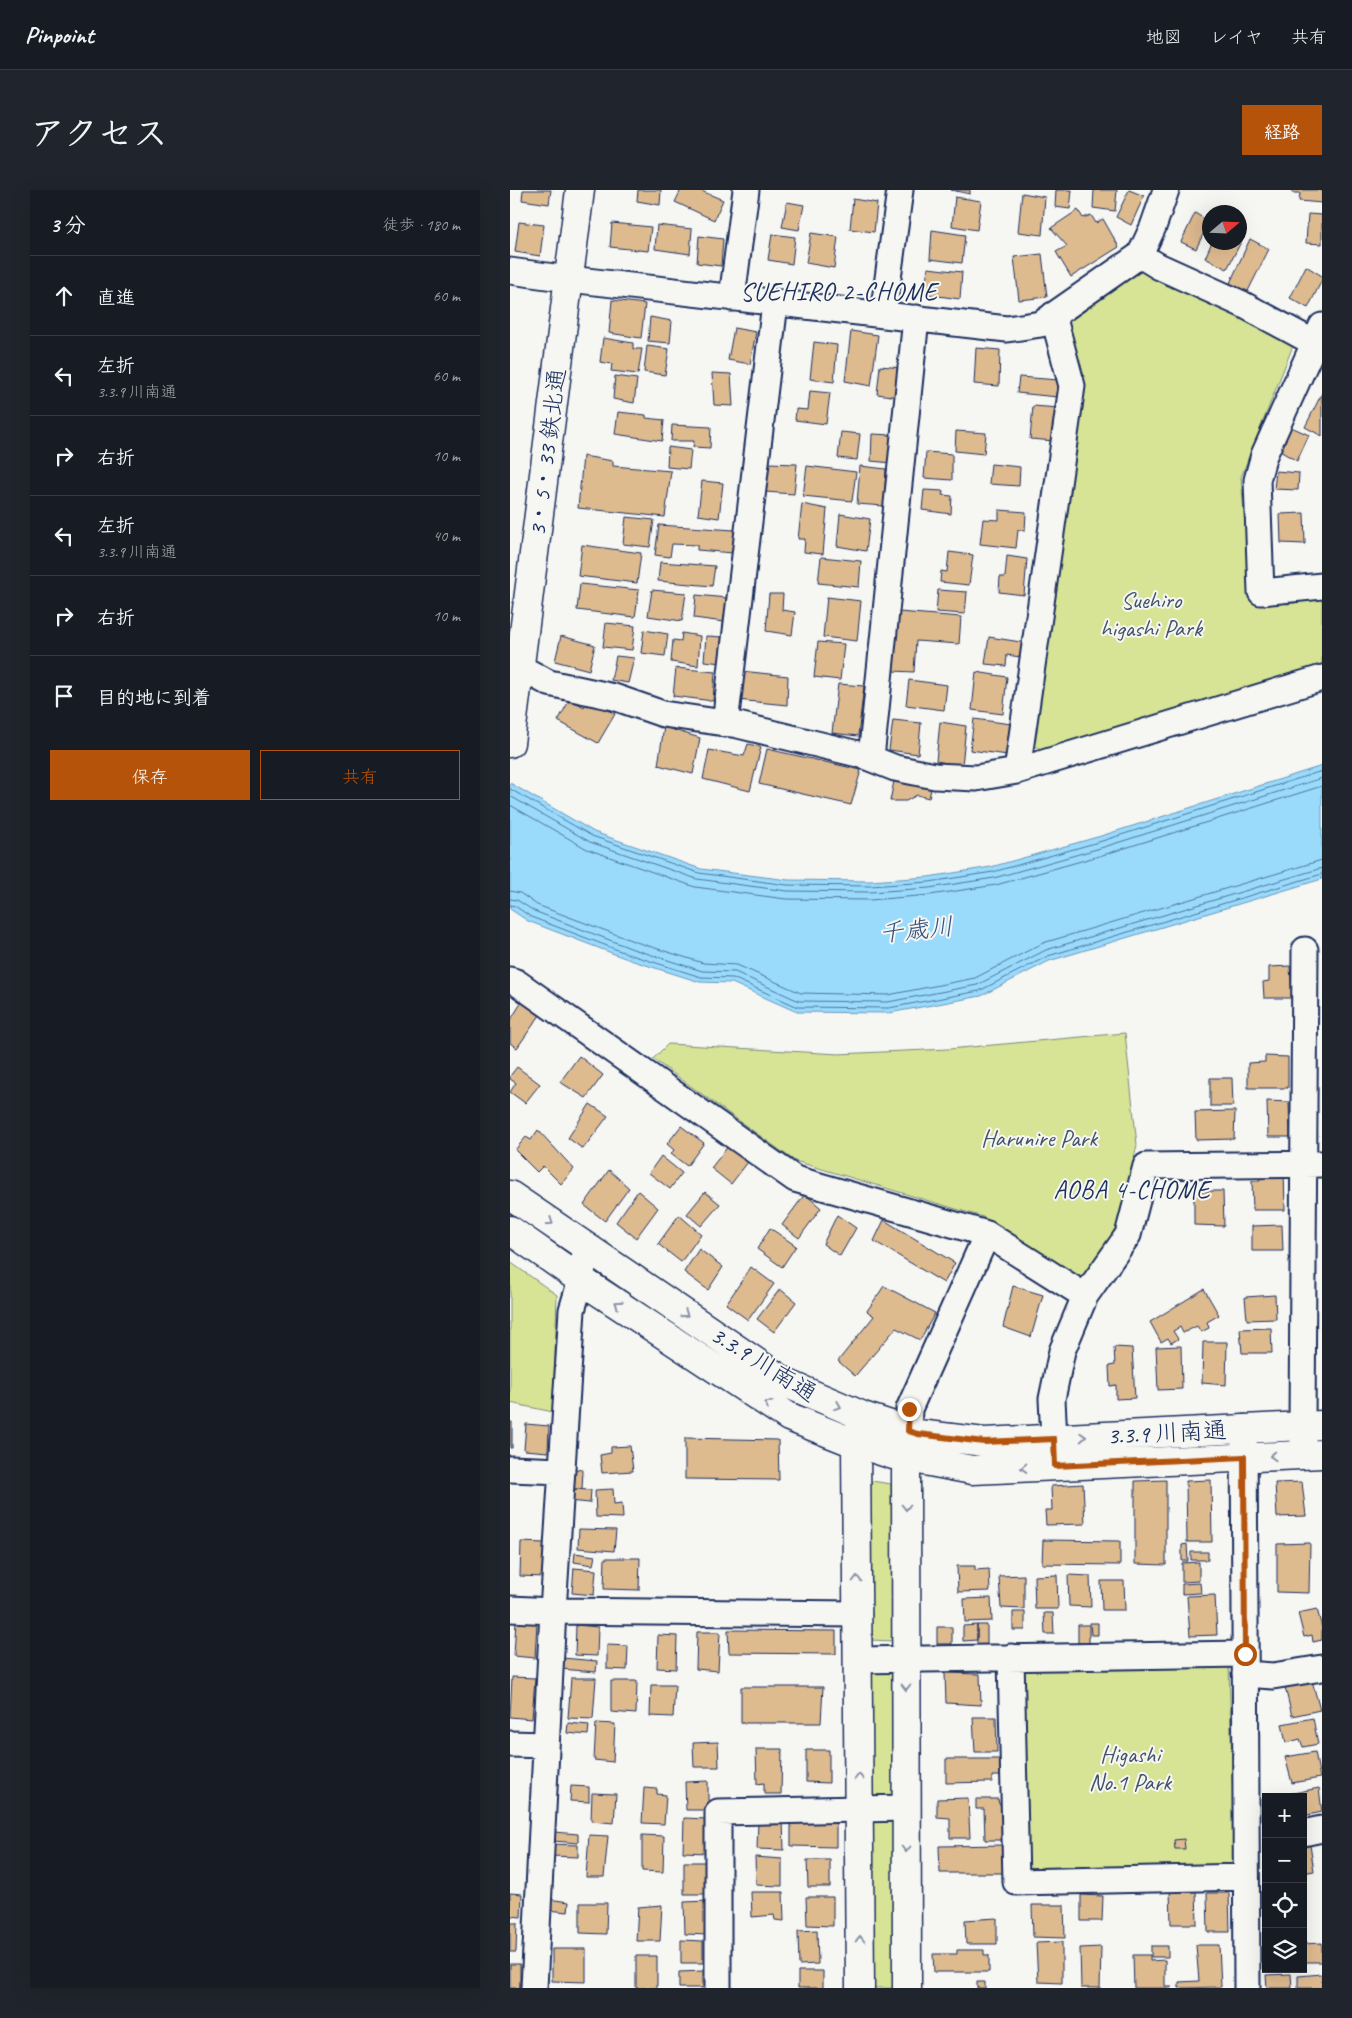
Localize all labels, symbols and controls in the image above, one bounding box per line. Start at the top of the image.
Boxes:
text: Pinpoint [25,20,94,50]
text: 地図 [1146,26,1182,48]
text: レイヤ [1210,26,1263,48]
text: 共有 [1291,26,1327,48]
button: 経路 [1242,105,1322,155]
text: アクセス [30,111,168,156]
north arrow [1202,205,1247,250]
text: 3 分 [50,212,86,238]
text: 徒歩 · 180 m [383,215,460,235]
district label: SUEHIRO 2-CHOME [740,276,940,308]
icon: ahead [50,282,78,310]
text: 直進 [97,286,135,310]
text: 60 m [433,286,460,306]
text: 左折 [97,354,135,378]
icon: left [50,362,78,390]
text: 60 m [433,366,460,386]
street label: 3・5・33 鉄北通 [522,366,572,538]
text: 3.3.9 川南通 [97,382,177,402]
icon: right [50,442,78,470]
text: 右折 [97,446,135,470]
text: 10 m [433,446,460,466]
text: 左折 [97,514,135,538]
icon: left [50,522,78,550]
text: 40 m [433,526,460,546]
text: 3.3.9 川南通 [97,542,177,562]
park label: Suehiro higashi Park [1100,585,1204,643]
icon: right [50,602,78,630]
text: 右折 [97,606,135,630]
text: 10 m [433,606,460,626]
icon: arrive [50,682,78,710]
text: 目的地に到着 [97,686,211,710]
button: 保存 [50,750,250,800]
button: 共有 [260,750,460,800]
water label: 千歳川 [877,910,955,950]
park label: Harunire Park [981,1123,1099,1153]
district label: AOBA 4-CHOME [1054,1174,1212,1206]
one-way arrow [544,1216,554,1225]
one-way arrow [615,1301,624,1310]
one-way arrow [679,1308,688,1317]
street label: 3.3.9 川南通 [705,1320,823,1408]
route end [898,1398,921,1421]
one-way arrow [765,1400,774,1410]
one-way arrow [833,1400,842,1411]
street label: 3.3.9 川南通 [1106,1415,1228,1451]
one-way arrow [1079,1432,1087,1443]
one-way arrow [1269,1451,1277,1461]
one-way arrow [1019,1462,1027,1473]
one-way arrow [901,1503,911,1511]
one-way arrow [852,1575,862,1583]
route start [1234,1643,1257,1666]
one-way arrow [901,1683,911,1691]
park label: Higashi No.1 Park [1089,1739,1173,1797]
one-way arrow [854,1773,864,1780]
map controls [1262,1793,1307,1973]
button: + [1262,1793,1307,1838]
button: − [1262,1838,1307,1883]
one-way arrow [901,1846,911,1853]
button: locate [1262,1883,1307,1928]
button: layers [1262,1928,1307,1973]
one-way arrow [855,1935,865,1943]

